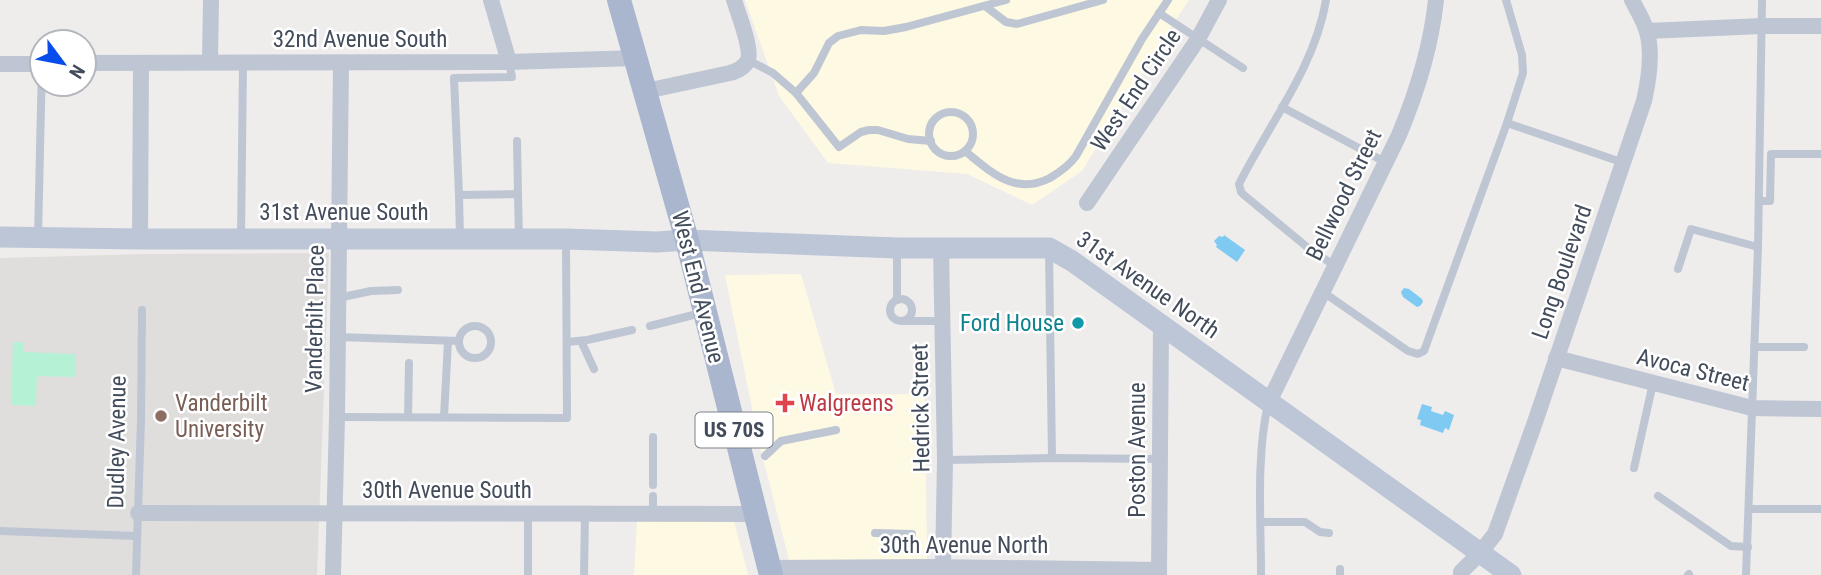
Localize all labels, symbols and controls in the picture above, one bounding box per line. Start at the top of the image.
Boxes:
street label: West End Circle [1085,24,1187,156]
street label: 32nd Avenue South [273,26,447,53]
north arrow [28,28,98,98]
text: N [64,61,90,83]
street label: Bellwood Street [1301,125,1387,265]
street label: 31st Avenue South [259,199,429,226]
street label: Long Boulevard [1526,201,1598,343]
street label: West End Avenue [666,208,730,366]
street label: 31st Avenue North [1071,226,1225,344]
street label: Vanderbilt Place [300,245,330,393]
place label: Ford House [960,310,1064,337]
marker: Ford House [1070,315,1086,331]
street label: Hedrick Street [906,343,936,473]
street label: Avoca Street [1634,343,1752,397]
street label: Dudley Avenue [102,375,132,509]
street label: Poston Avenue [1124,382,1151,518]
place label: Vanderbilt University [175,390,267,443]
place label: Walgreens [799,390,894,417]
marker: Walgreens [777,395,793,411]
marker: Vanderbilt University [153,408,169,424]
road number: US 70S [696,412,772,448]
street label: 30th Avenue South [362,477,532,504]
street label: 30th Avenue North [880,532,1048,559]

